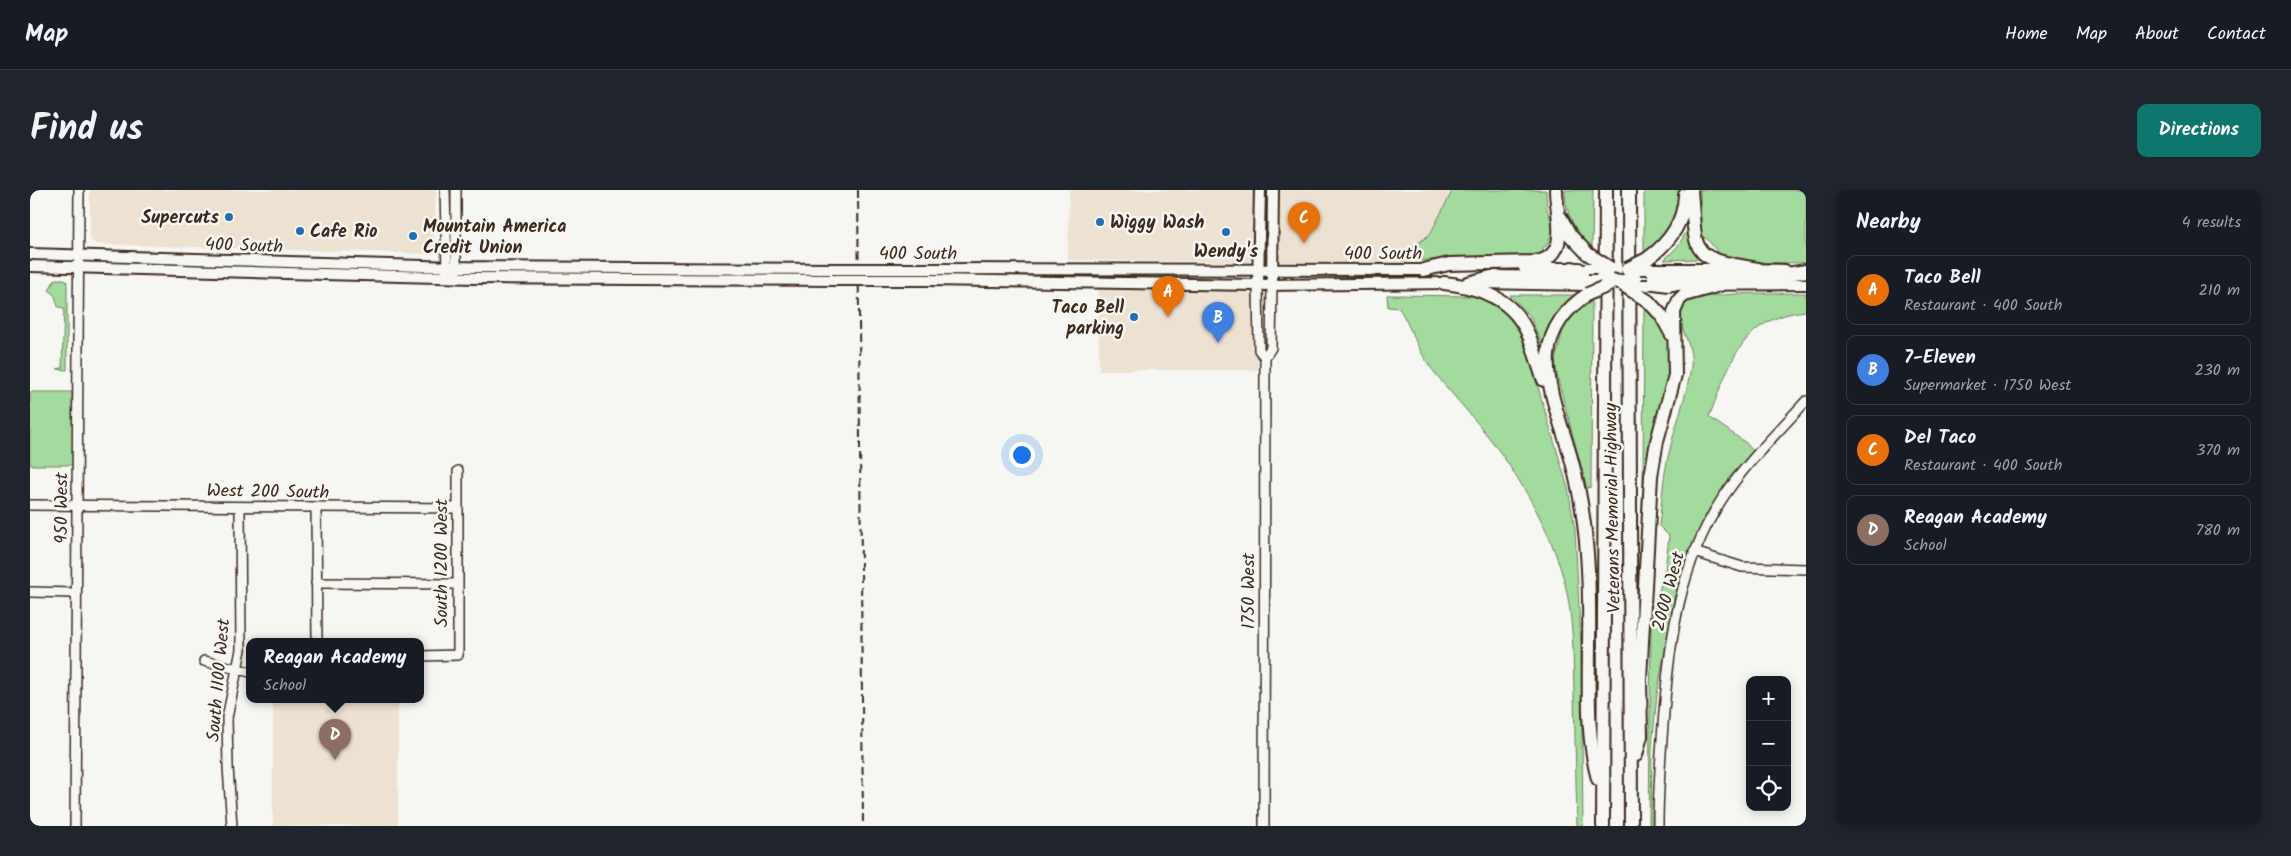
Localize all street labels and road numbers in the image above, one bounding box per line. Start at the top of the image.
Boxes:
street label: 400 South [204,231,283,262]
street label: 400 South [879,240,957,269]
street label: 400 South [1344,240,1422,269]
street label: Veterans Memorial Highway [1597,402,1630,613]
street label: 950 West [48,471,77,544]
street label: West 200 South [206,477,330,508]
street label: South 1200 West [428,498,457,627]
street label: 2000 West [1645,547,1694,635]
street label: 1750 West [1235,552,1264,629]
street label: South 1100 West [200,616,239,743]

